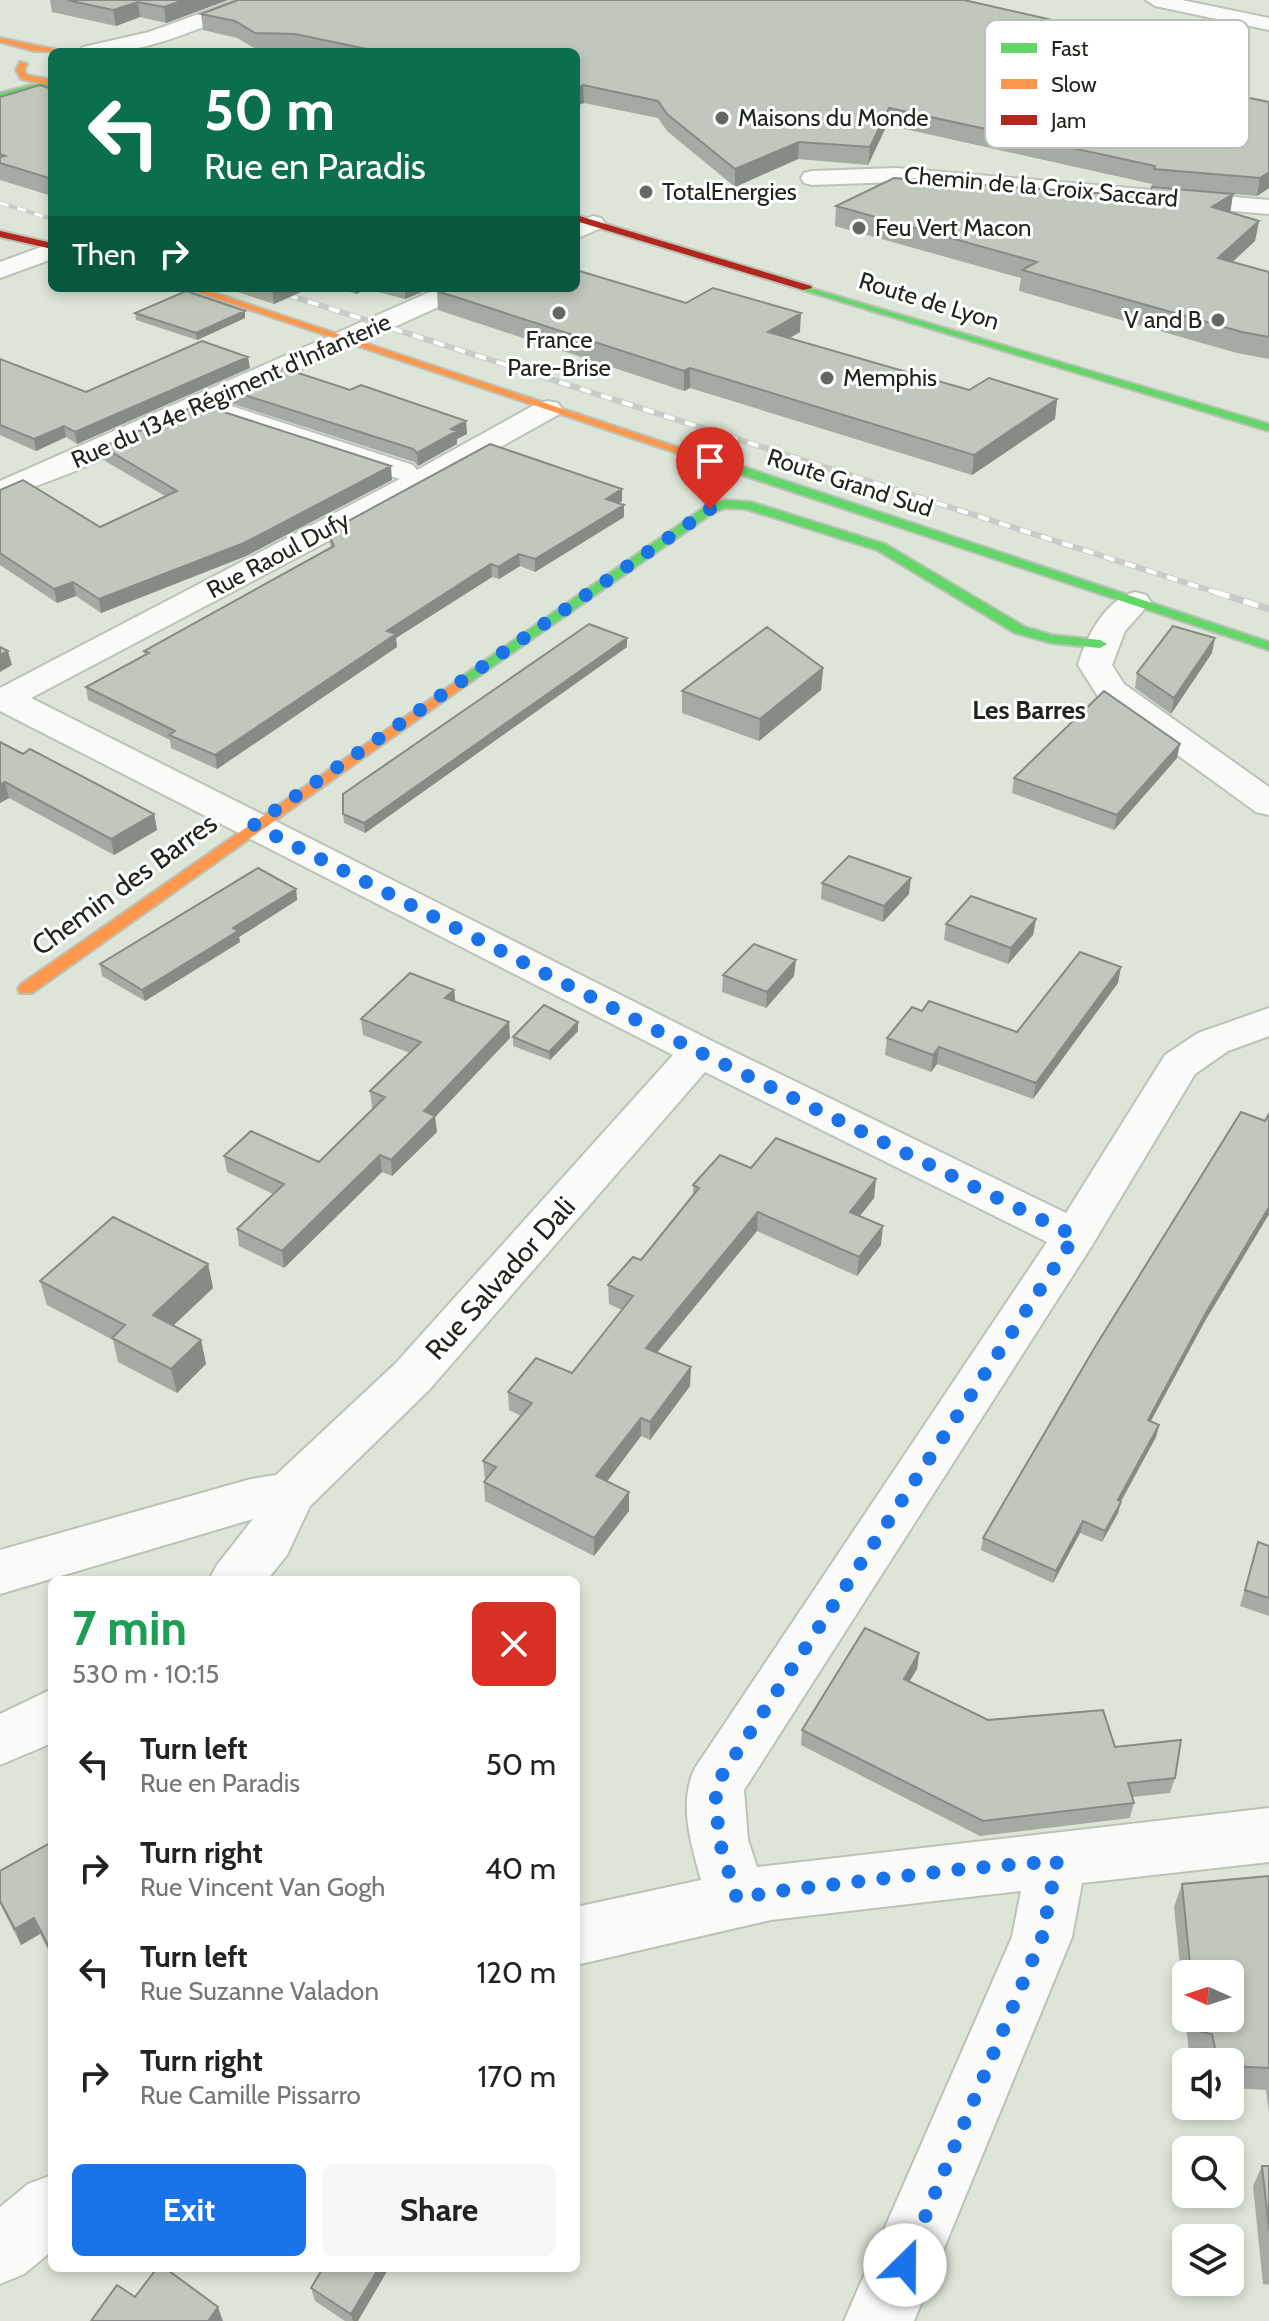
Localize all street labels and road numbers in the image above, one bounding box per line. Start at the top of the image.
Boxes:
street label: Chemin de la Croix Saccard [903,160,1179,213]
street label: Route de Lyon [855,265,1003,336]
street label: Rue du 134e Régiment d'Infanterie [67,307,395,474]
street label: Route Grand Sud [764,442,937,523]
street label: Rue Raoul Dufy [202,505,354,604]
street label: Chemin des Barres [25,805,223,963]
street label: Rue Salvador Dali [418,1190,582,1366]

